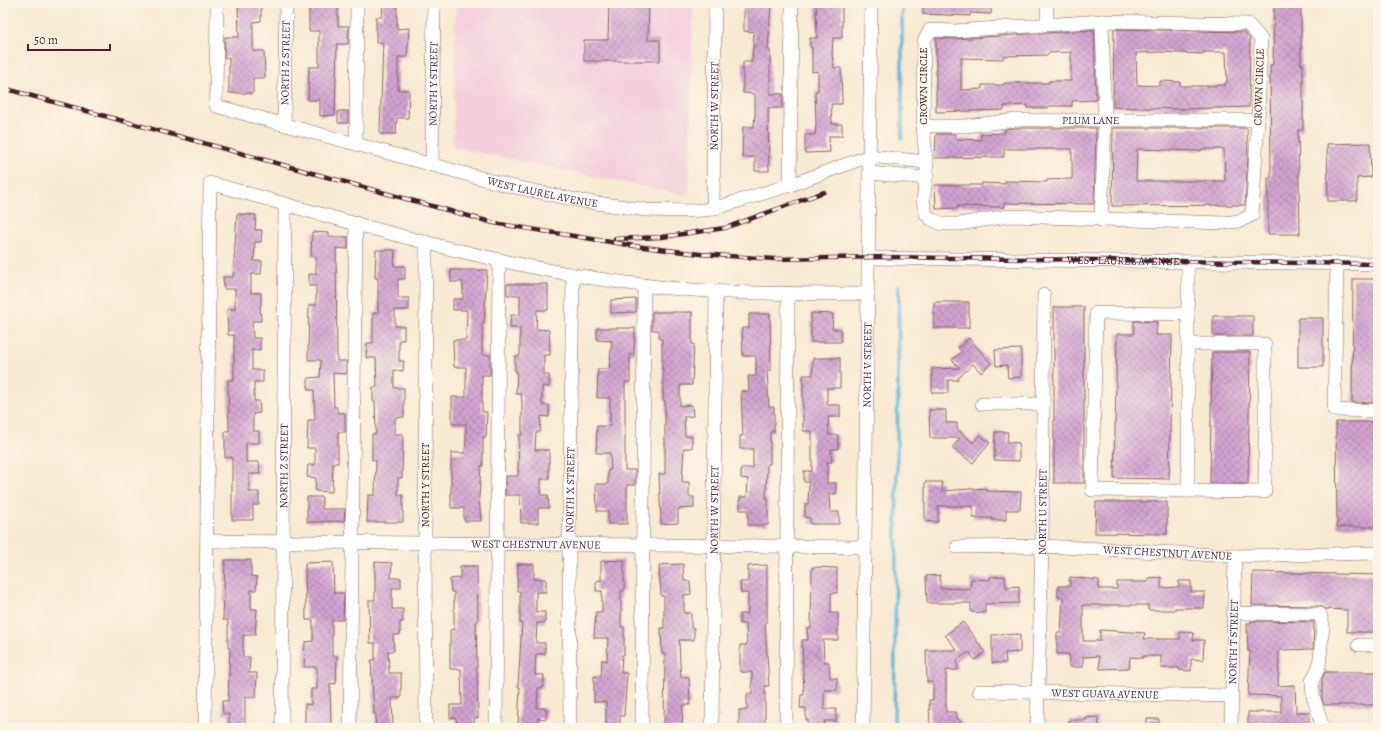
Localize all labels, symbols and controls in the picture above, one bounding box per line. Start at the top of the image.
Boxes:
street label: NORTH Z STREET [277,20,293,106]
scale bar [28,26,110,52]
text: 50 m [34,32,58,48]
street label: NORTH Y STREET [425,42,441,126]
street label: CROWN CIRCLE [916,47,931,125]
street label: CROWN CIRCLE [1250,48,1268,126]
street label: NORTH W STREET [706,61,722,151]
street label: PLUM LANE [1062,113,1119,128]
street label: WEST LAUREL AVENUE [485,172,599,211]
street label: WEST LAUREL AVENUE [1066,252,1180,269]
street label: NORTH V STREET [859,322,875,408]
street label: NORTH Z STREET [276,424,291,508]
street label: NORTH Y STREET [418,443,433,527]
street label: NORTH X STREET [562,447,578,533]
street label: NORTH W STREET [706,466,722,555]
street label: NORTH U STREET [1034,469,1050,555]
street label: WEST CHESTNUT AVENUE [470,536,601,552]
street label: WEST CHESTNUT AVENUE [1102,542,1233,563]
street label: NORTH T STREET [1225,600,1241,684]
street label: WEST GUAVA AVENUE [1050,685,1159,702]

